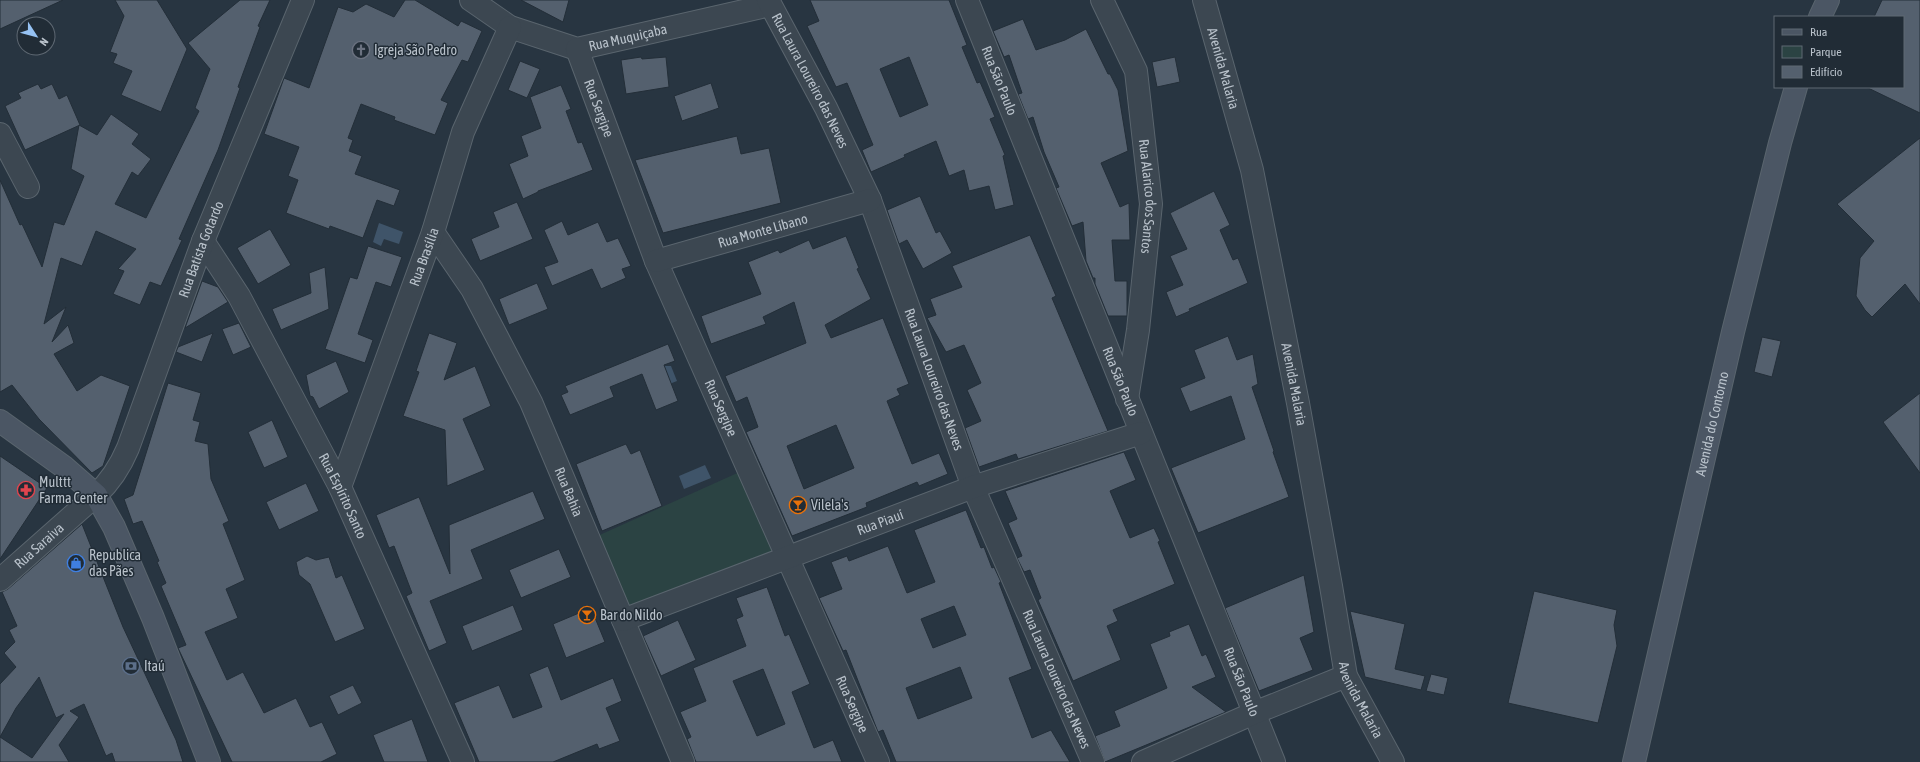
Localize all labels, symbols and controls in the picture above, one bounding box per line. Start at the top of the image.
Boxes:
street label: Rua Laura Loureiro das Neves [769,10,852,151]
north arrow [16,16,56,56]
legend [1774,16,1904,88]
street label: Rua Muquiçaba [587,21,668,54]
text: Rua [1810,25,1827,39]
street label: Avenida Malaria [1204,26,1242,111]
text: N [37,36,51,48]
church icon: Igreja São Pedro [351,40,371,60]
place label: Igreja São Pedro [374,42,457,58]
street label: Rua São Paulo [978,44,1021,118]
text: Parque [1810,45,1842,59]
text: Edifício [1810,65,1843,79]
street label: Rua Sergipe [581,77,617,139]
street label: Rua Alarico dos Santos [1136,138,1159,255]
street label: Rua Batista Gotardo [175,199,227,300]
street label: Rua Monte Líbano [716,210,809,251]
street label: Rua Brasília [406,226,442,288]
street label: Rua Laura Loureiro das Neves [901,306,967,453]
street label: Avenida Malaria [1278,341,1310,427]
street label: Rua São Paulo [1099,344,1142,418]
street label: Avenida do Contorno [1692,370,1732,478]
street label: Rua Sergipe [702,377,741,439]
street label: Rua Espírito Santo [316,451,370,541]
street label: Rua Bahia [551,465,586,519]
place label: Multtt Farma Center [39,474,108,506]
pharmacy icon: Multtt Farma Center [16,480,36,500]
bar icon: Vilela's [788,495,808,515]
place label: Vilela's [811,497,849,513]
street label: Rua Piauí [855,506,906,538]
street label: Rua Saraiva [11,520,67,572]
place label: Republica das Pães [89,547,141,579]
shop icon: Republica das Pães [66,553,86,573]
bar icon: Bar do Nildo [577,605,597,625]
place label: Bar do Nildo [600,607,663,623]
street label: Rua Laura Loureiro das Neves [1019,607,1094,751]
street label: Rua São Paulo [1221,645,1263,719]
bank icon: Itaú [121,656,141,676]
place label: Itaú [144,658,165,674]
street label: Avenida Malaria [1336,661,1386,741]
street label: Rua Sergipe [833,673,872,735]

